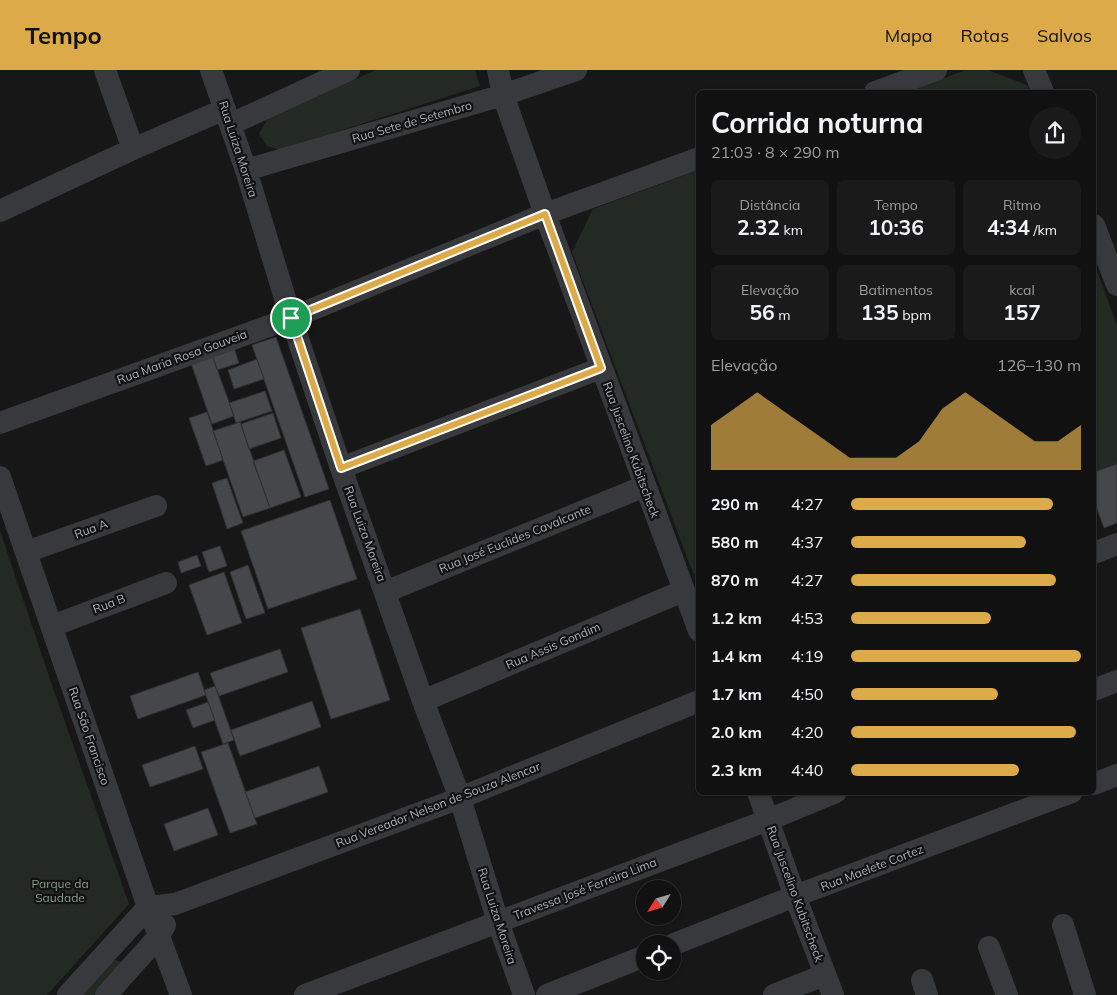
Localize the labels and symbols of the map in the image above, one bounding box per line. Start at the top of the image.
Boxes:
street label: Rua Sete de Setembro [350,97,474,146]
street label: Rua Luiza Moreira [216,99,261,199]
pin [270,297,312,339]
street label: Rua Maria Rosa Gouveia [115,326,249,387]
street label: Rua Juscelino Kubitscheck [600,380,663,521]
street label: Rua Luiza Moreira [341,484,390,584]
street label: Rua José Euclides Cavalcante [437,501,593,576]
street label: Rua A [72,516,110,541]
street label: Rua B [90,590,127,617]
street label: Rua Assis Gondim [503,619,602,672]
street label: Rua São Francisco [66,685,113,787]
street label: Rua Vereador Nelson de Souza Alencar [333,758,543,851]
street label: Rua Juscelino Kubitscheck [764,824,827,965]
street label: Rua Maelete Cortez [818,841,925,894]
street label: Travessa José Ferreira Lima [511,854,658,923]
street label: Rua Luiza Moreira [475,866,520,966]
park label: Parque da Saudade [31,876,89,905]
north arrow [636,880,681,925]

